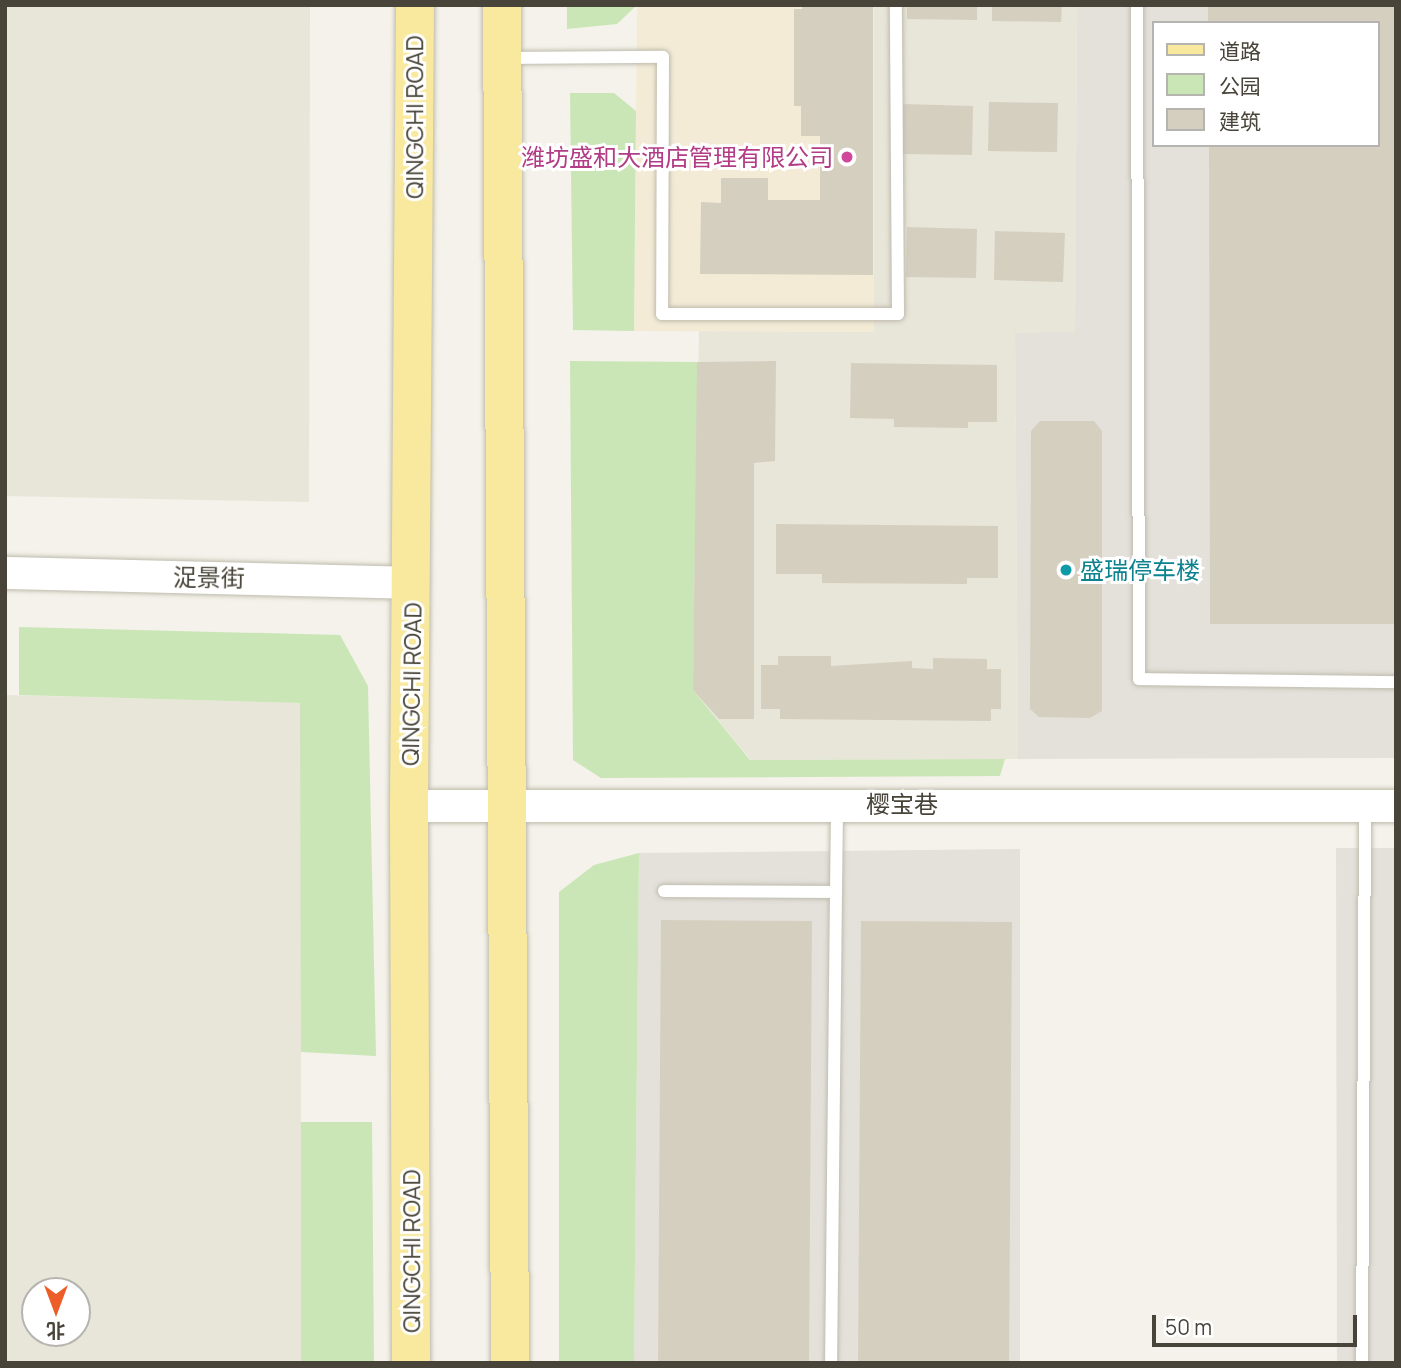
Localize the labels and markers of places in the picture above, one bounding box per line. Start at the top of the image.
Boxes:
place label: 潍坊盛和大酒店管理有限公司 [521,143,833,171]
marker: 潍坊盛和大酒店管理有限公司 [839,149,855,165]
place label: 盛瑞停车楼 [1080,556,1200,584]
marker: 盛瑞停车楼 [1058,562,1074,578]

